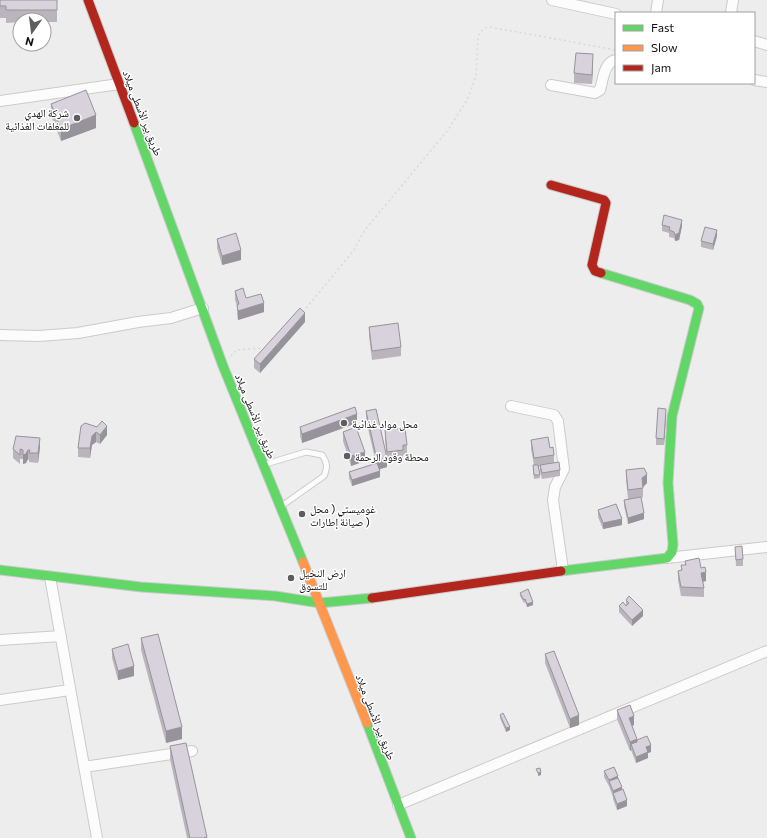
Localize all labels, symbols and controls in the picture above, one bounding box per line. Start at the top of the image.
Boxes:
north arrow [12,12,52,52]
legend [615,12,755,84]
text: Fast [651,20,674,34]
text: N [24,35,35,49]
text: Slow [651,40,678,54]
text: Jam [651,60,671,75]
street label: طريق بير الأسطى ميلاد [120,68,165,158]
place label: شركة الهدي للمغلفات الغذائية [5,106,69,132]
marker: شركة الهدي للمغلفات الغذائية [72,113,82,123]
street label: طريق بير الأسطى ميلاد [232,372,279,461]
place label: محل مواد غذائية [352,417,418,431]
marker: محل مواد غذائية [339,418,349,428]
place label: محطة وقود الرحمة [355,450,429,463]
marker: محطة وقود الرحمة [342,451,352,461]
place label: غوميستي ( محل صيانة إطارات ) [310,502,376,529]
marker: غوميستي ( محل صيانة إطارات ) [297,509,307,519]
place label: ارض النخيل للتسوق [299,566,346,593]
marker: ارض النخيل للتسوق [286,573,296,583]
street label: طريق بير الأسطى ميلاد [353,672,398,762]

